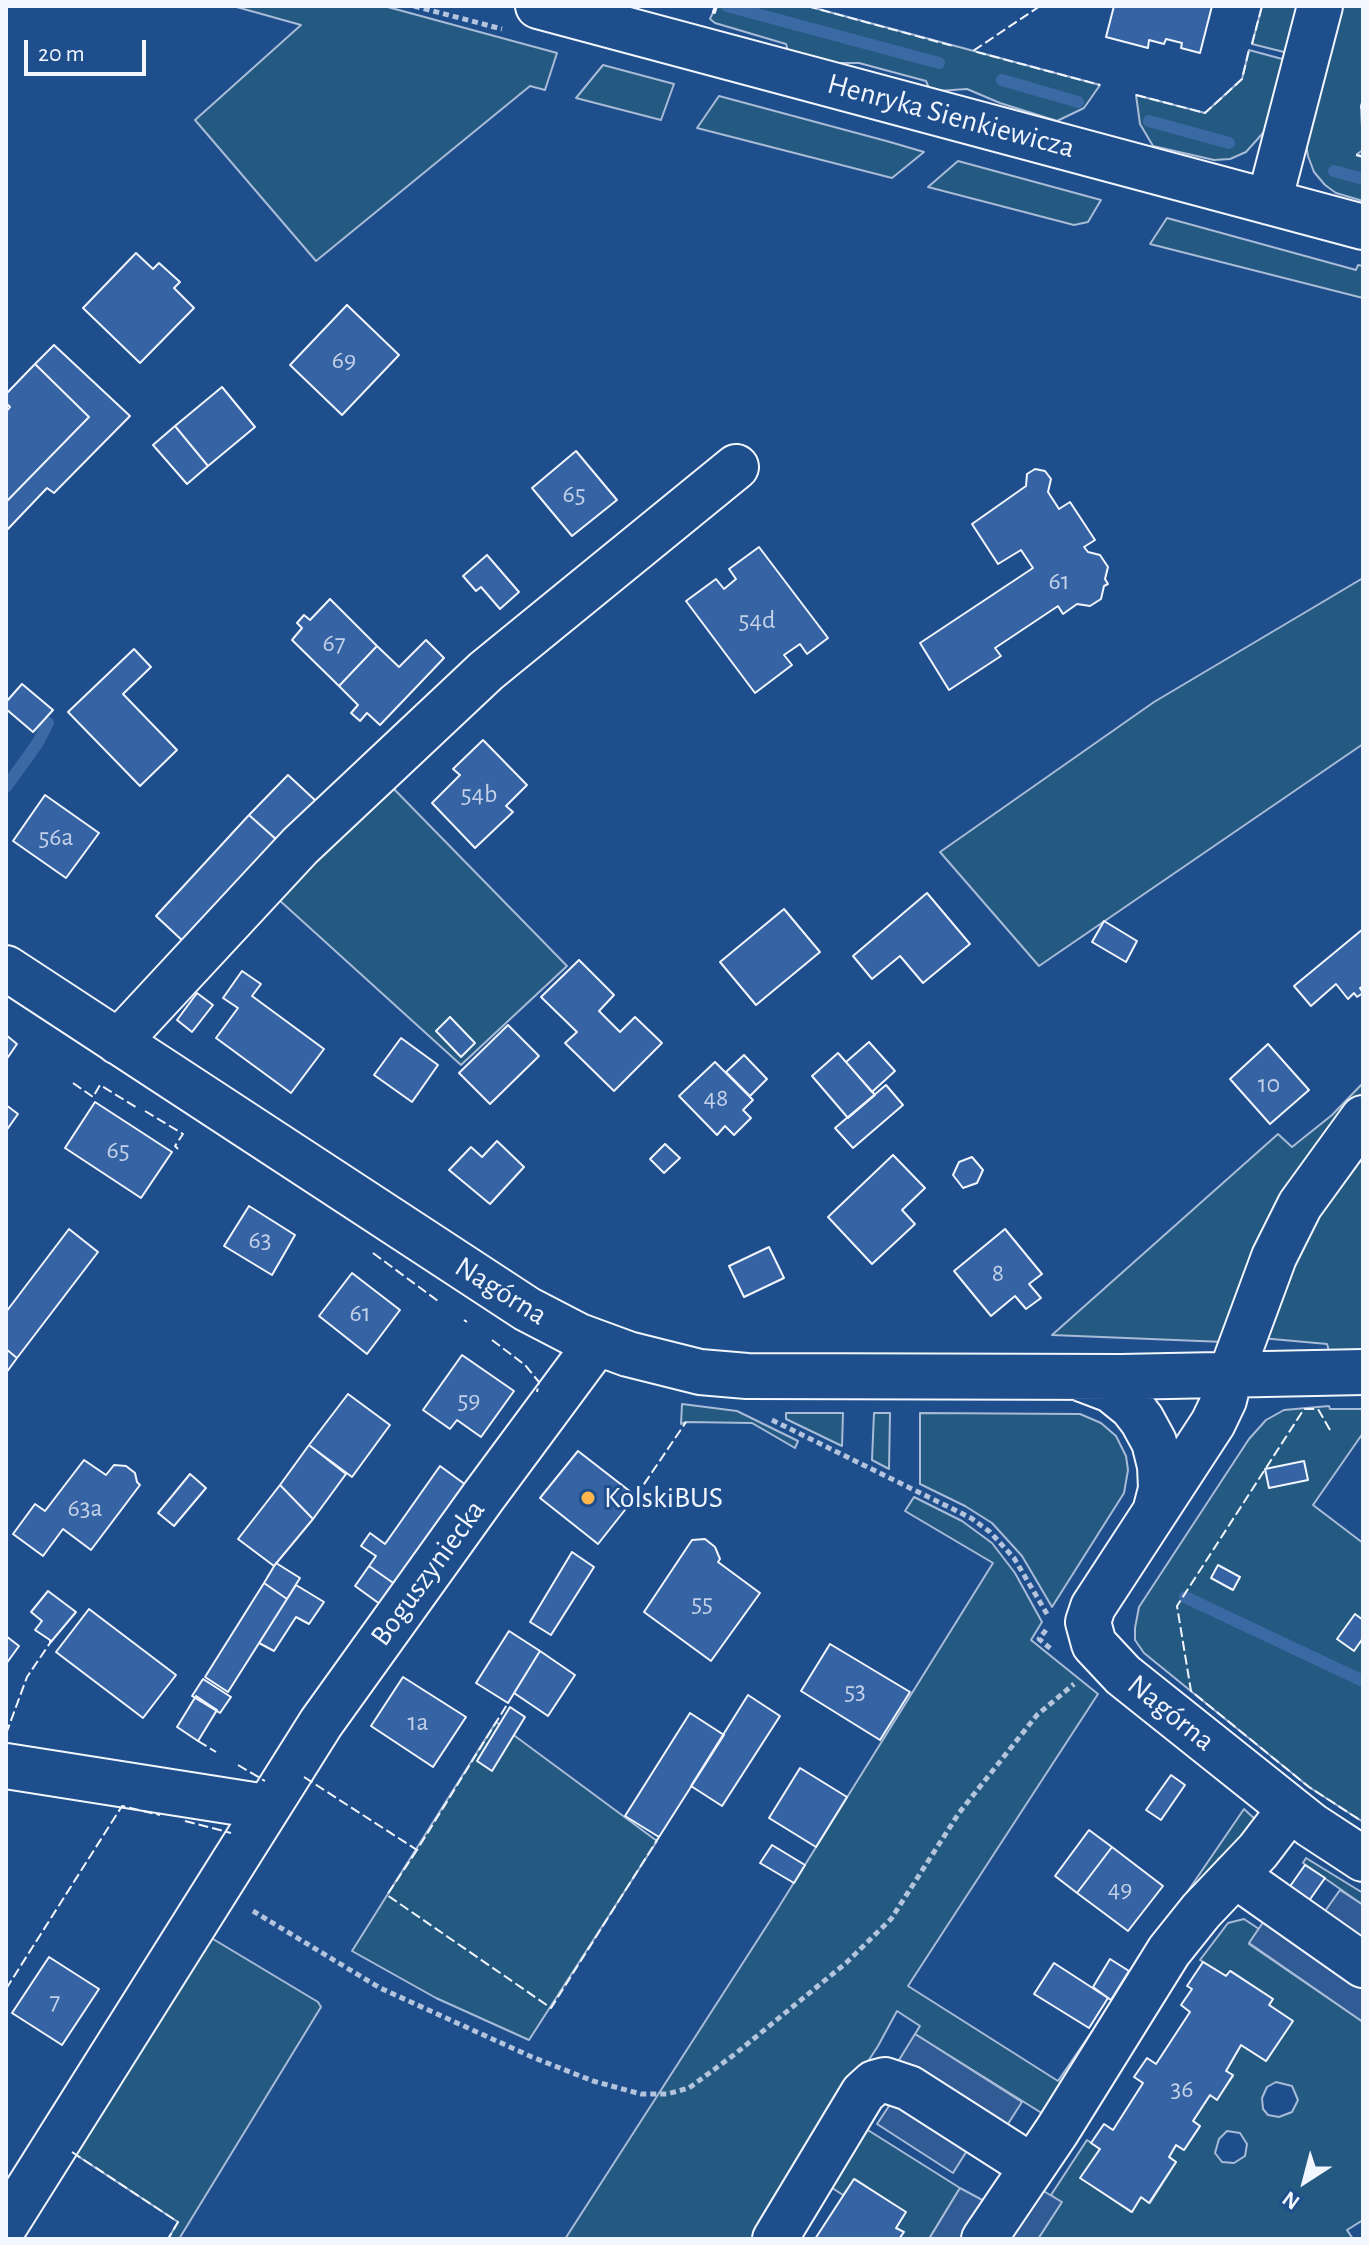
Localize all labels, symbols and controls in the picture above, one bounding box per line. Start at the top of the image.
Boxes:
scale bar [28,24,150,74]
text: 20 m [38,42,85,66]
street label: Henryka Sienkiewicza [823,66,1079,166]
house number: 69 [332,344,356,376]
house number: 65 [562,478,586,510]
house number: 61 [1048,565,1070,597]
house number: 54d [739,604,775,636]
house number: 67 [322,627,346,659]
house number: 54b [461,778,497,810]
house number: 56a [38,821,74,853]
house number: 10 [1258,1068,1280,1100]
house number: 48 [704,1082,728,1114]
house number: 65 [106,1134,130,1166]
house number: 63 [249,1224,271,1256]
street label: Nagórna [448,1249,554,1333]
house number: 8 [992,1257,1004,1289]
house number: 61 [349,1297,371,1329]
house number: 59 [457,1384,481,1416]
place label: KolskiBUS [604,1480,723,1516]
marker: KolskiBUS [579,1489,597,1507]
house number: 63a [68,1492,102,1524]
street label: Boguszyniecka [363,1493,493,1653]
house number: 55 [691,1587,713,1619]
street label: Nagórna [1120,1667,1222,1759]
house number: 53 [844,1675,866,1707]
house number: 1a [408,1706,428,1738]
house number: 49 [1108,1873,1132,1905]
house number: 7 [50,1985,60,2017]
house number: 36 [1171,2073,1193,2105]
north arrow [1265,2141,1345,2221]
text: N [1278,2187,1304,2214]

